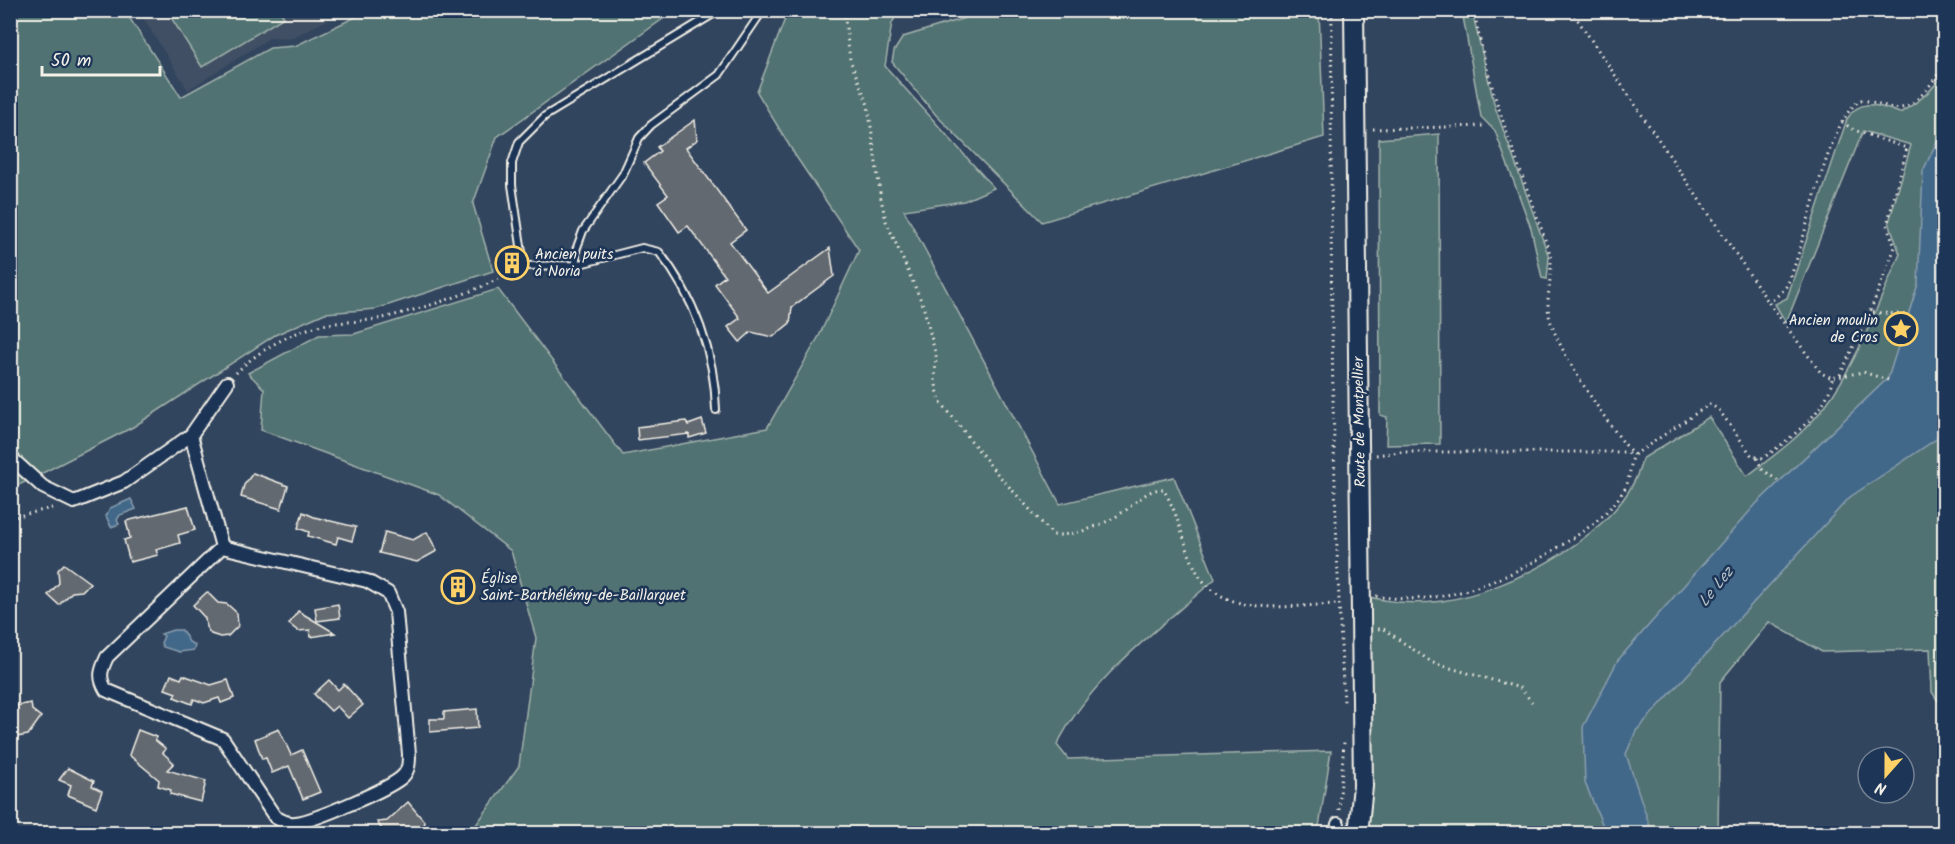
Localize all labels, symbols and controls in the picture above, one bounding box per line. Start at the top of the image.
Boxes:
scale bar [42,39,160,77]
text: 50 m [51,47,91,76]
place label: Ancien puits à Noria [535,243,614,284]
building icon: Ancien puits à Noria [494,245,530,281]
place label: Ancien moulin de Cros [1789,309,1879,350]
place icon: Ancien moulin de Cros [1883,311,1919,347]
street label: Route de Montpellier [1347,355,1373,487]
water label: Le Lez [1692,560,1741,612]
place label: Église Saint-Barthélémy-de-Baillarguet [481,567,686,608]
building icon: Église Saint-Barthélémy-de-Baillarguet [440,569,476,605]
north arrow [1856,745,1916,805]
text: N [1872,774,1890,801]

